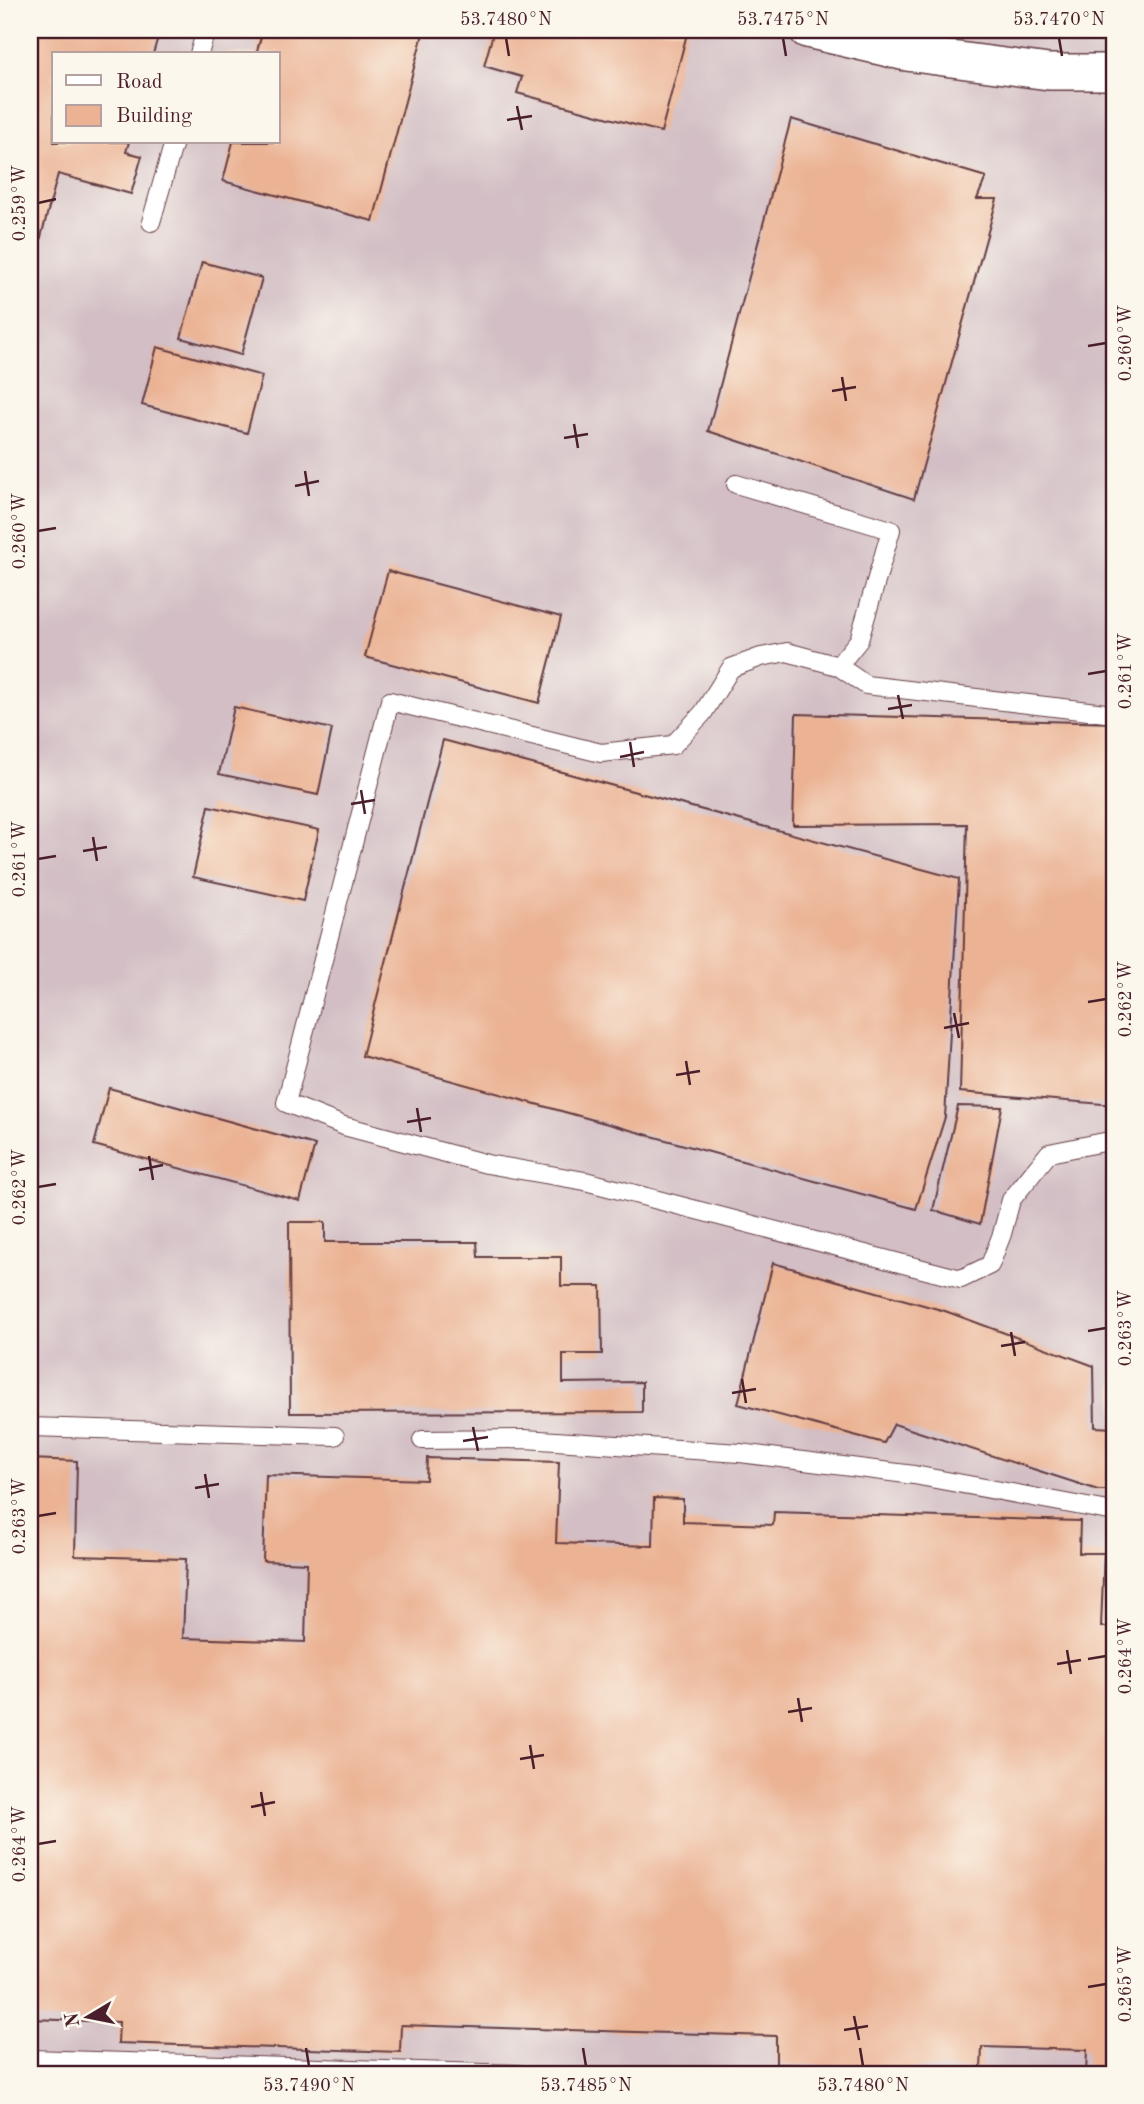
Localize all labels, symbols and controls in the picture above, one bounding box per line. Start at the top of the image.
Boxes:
text: 53.7480°N [460,11,552,29]
text: 53.7475°N [737,11,829,29]
text: 53.7470°N [1013,11,1105,29]
legend [52,52,280,144]
text: Road [116,72,163,93]
text: Building [116,106,193,127]
text: 0.259°W [11,165,29,241]
text: 0.260°W [1117,305,1135,381]
text: 0.260°W [11,493,29,569]
text: 0.261°W [1117,633,1135,709]
text: 0.261°W [11,821,29,897]
text: 0.262°W [1117,961,1135,1037]
text: 0.262°W [11,1149,29,1225]
text: 0.263°W [1117,1290,1135,1366]
text: 0.263°W [11,1478,29,1554]
text: 0.264°W [1117,1618,1135,1694]
text: 0.264°W [11,1806,29,1882]
text: 0.265°W [1117,1946,1135,2022]
north arrow [52,1982,122,2052]
text: N [63,2010,84,2028]
text: 53.7490°N [263,2077,355,2095]
text: 53.7485°N [540,2077,632,2095]
text: 53.7480°N [817,2077,909,2095]

